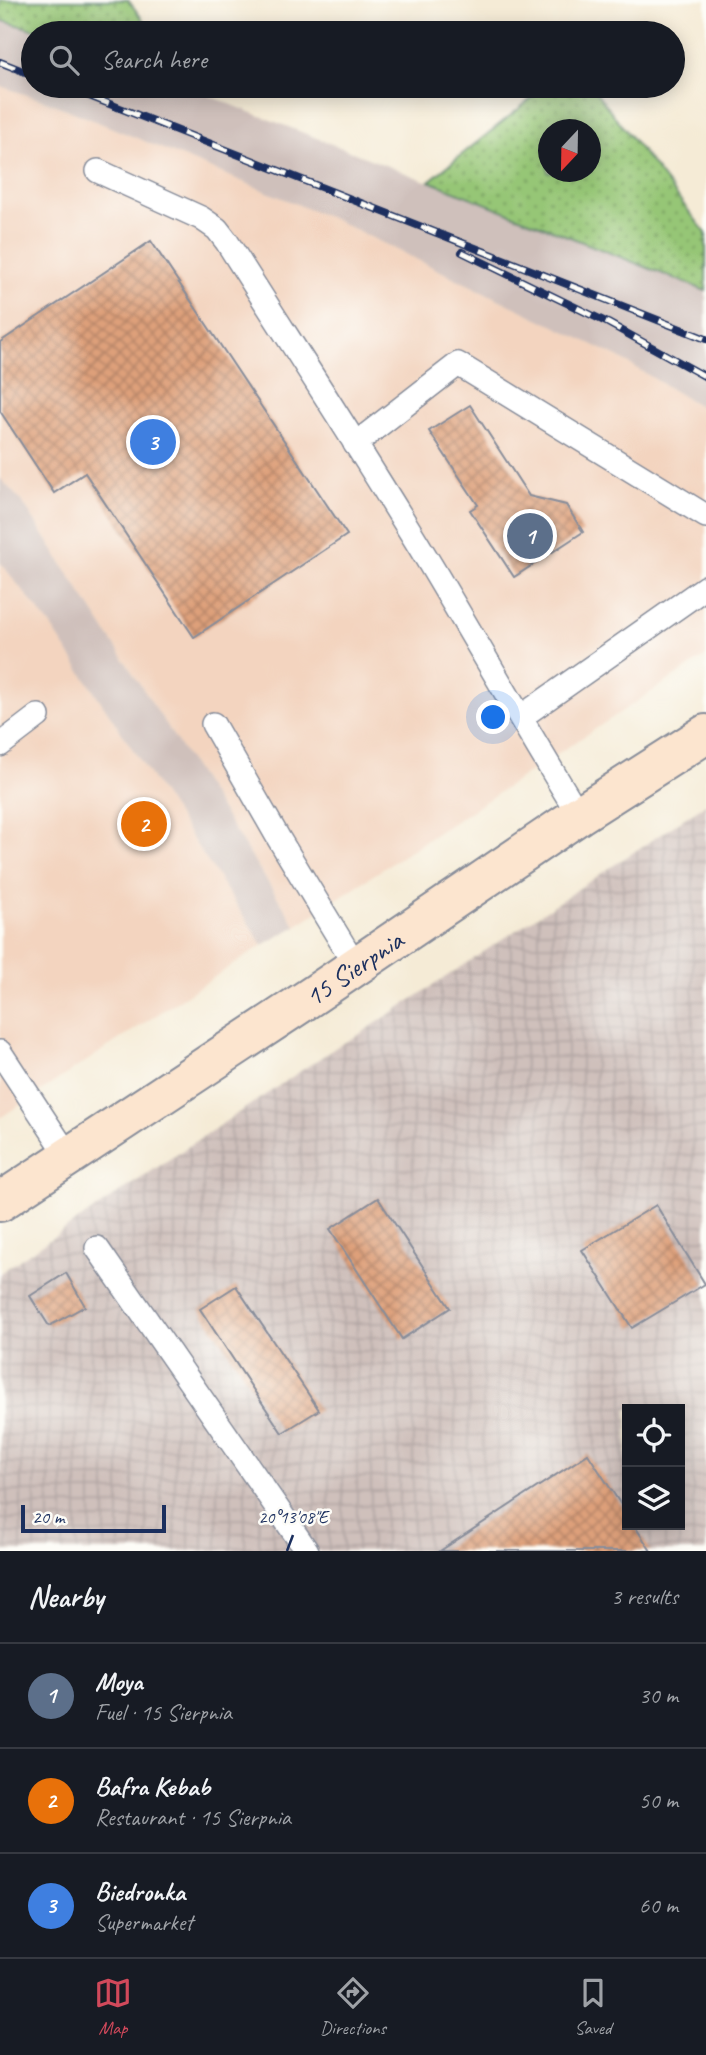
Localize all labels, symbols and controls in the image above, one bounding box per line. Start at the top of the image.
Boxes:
search box [21,21,685,98]
icon: search [45,41,83,79]
text: Search here [101,43,207,76]
north arrow [538,119,601,182]
pin: 3 [130,416,176,468]
pin: 1 [507,510,553,562]
your location [476,700,510,734]
pin: 2 [121,798,167,850]
street label: 15 Sierpnia [298,921,411,1014]
map controls [622,1404,685,1530]
button: locate [622,1404,685,1467]
button: layers [622,1467,685,1530]
scale bar [21,1502,166,1534]
text: 20 m [32,1505,64,1529]
text: 20°13'08"E [258,1506,330,1528]
text: Nearby [28,1578,104,1616]
text: 3 results [611,1582,678,1611]
text: Moya [95,1665,143,1698]
text: 1 [46,1681,56,1710]
text: 30 m [639,1681,678,1710]
text: Fuel · 15 Sierpnia [95,1698,232,1727]
text: Bafra Kebab [95,1770,210,1803]
text: 2 [46,1786,56,1815]
text: 50 m [639,1786,678,1815]
text: Restaurant · 15 Sierpnia [95,1803,291,1832]
text: Biedronka [95,1875,185,1908]
text: 3 [46,1891,56,1920]
text: 60 m [639,1891,678,1920]
text: Supermarket [95,1908,193,1937]
tab: Map [94,1974,132,2040]
tab: Directions [320,1974,386,2040]
tab: Saved [574,1974,612,2040]

